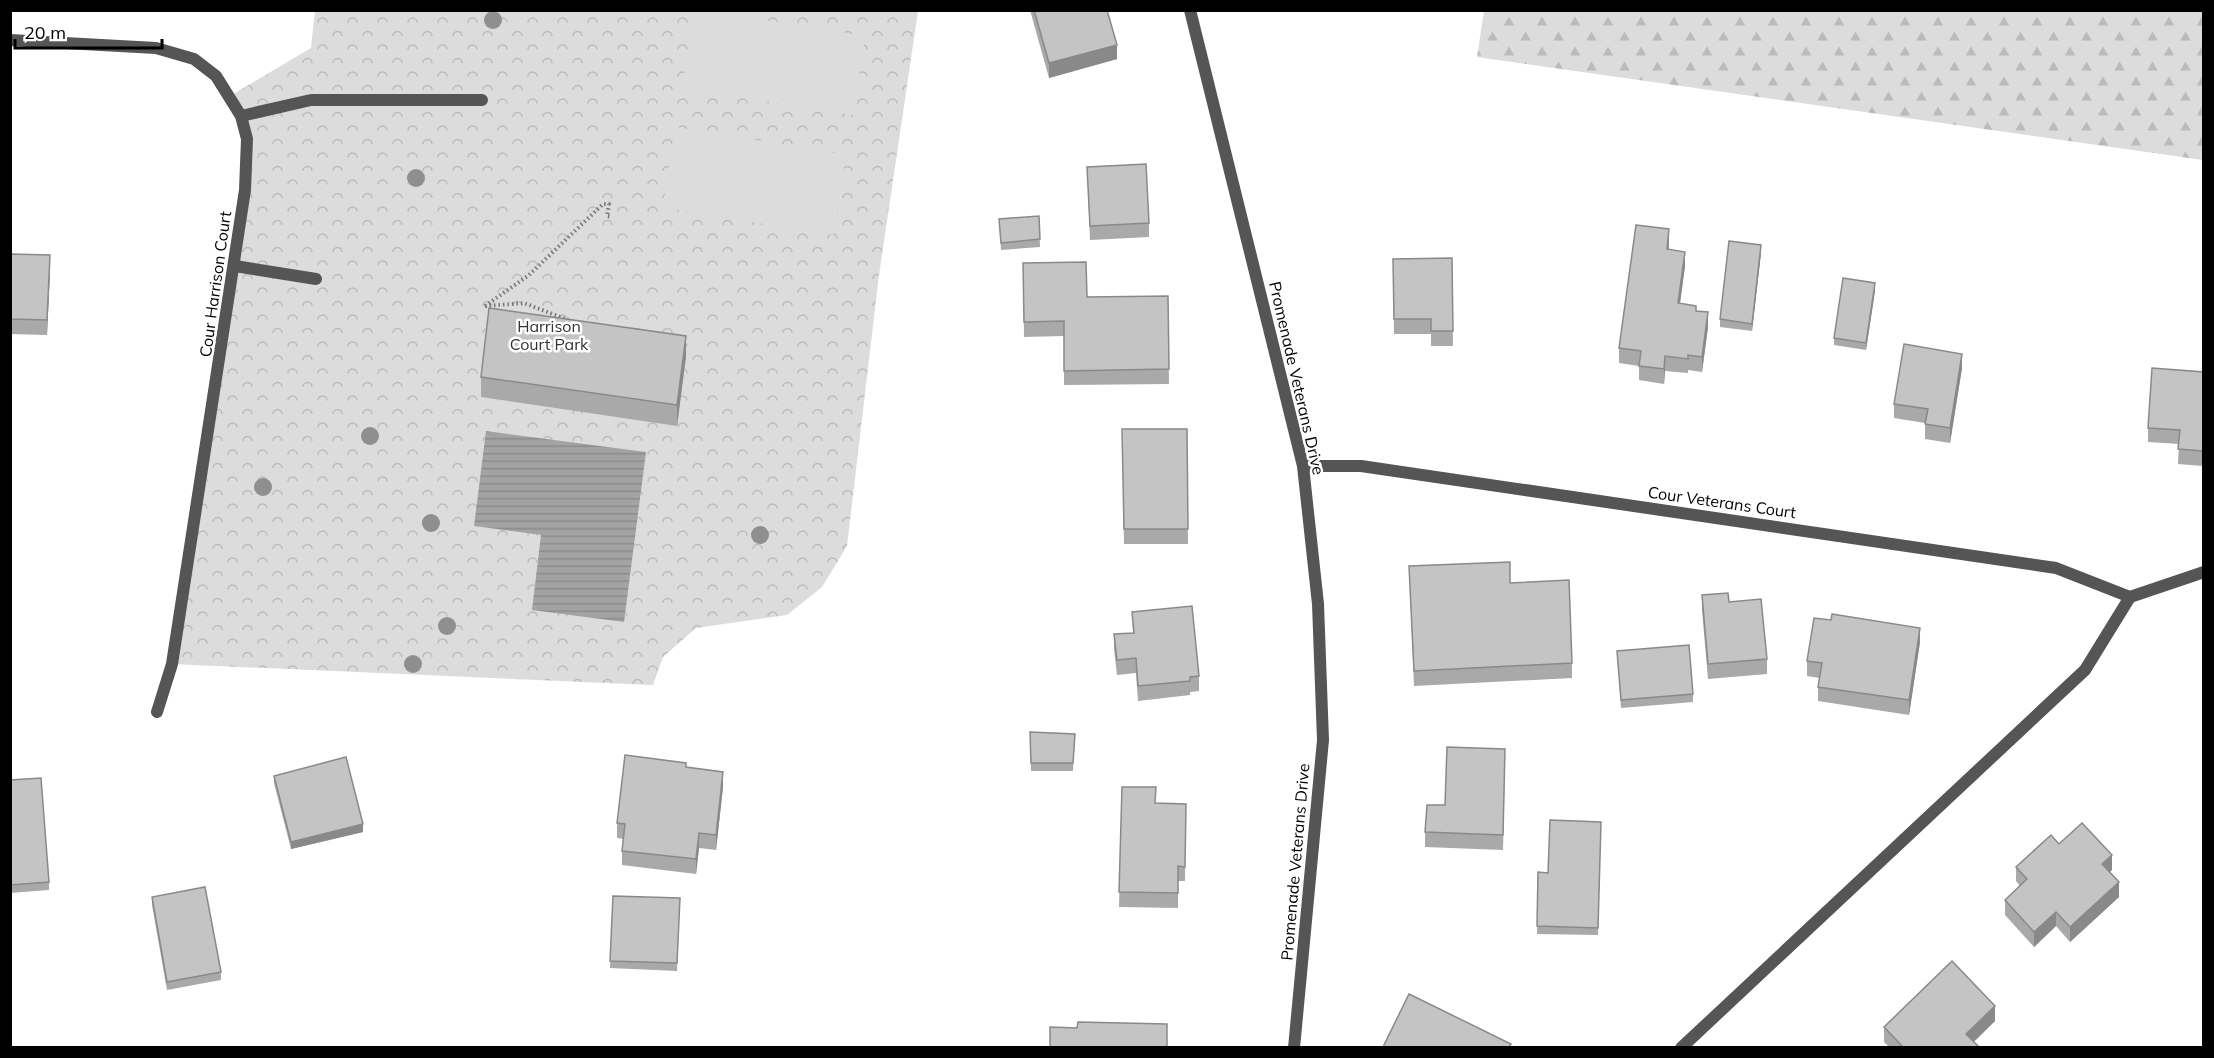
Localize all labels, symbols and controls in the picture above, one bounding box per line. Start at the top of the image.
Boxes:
scale bar [15,12,162,50]
text: 20 m [24,21,66,44]
street label: Cour Harrison Court [195,209,235,358]
street label: Promenade Veterans Drive [1265,279,1329,477]
park label: Harrison Court Park [510,316,589,354]
street label: Cour Veterans Court [1647,482,1798,522]
street label: Promenade Veterans Drive [1276,763,1314,961]

